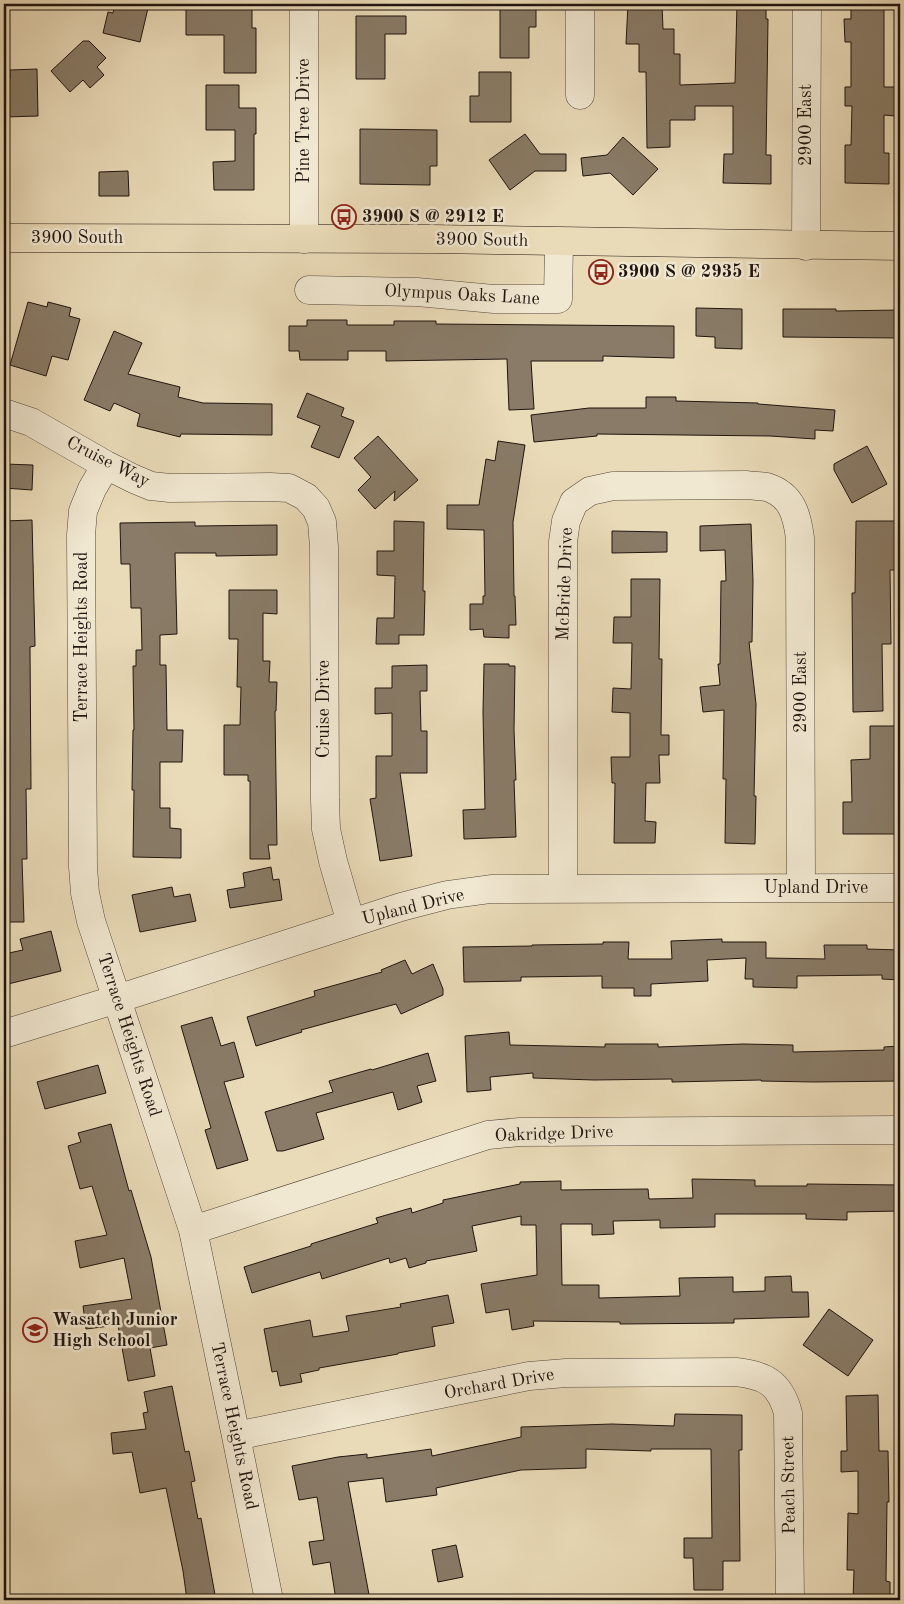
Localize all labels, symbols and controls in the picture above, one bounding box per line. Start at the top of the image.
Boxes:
street label: Pine Tree Drive [295,58,313,184]
street label: 2900 East [797,84,815,166]
bus stop icon: 3900 S @ 2912 E [331,204,357,230]
place label: 3900 S @ 2912 E [362,208,504,226]
street label: 3900 South [31,229,124,247]
street label: 3900 South [436,230,529,250]
bus stop icon: 3900 S @ 2935 E [588,259,614,285]
place label: 3900 S @ 2935 E [618,263,760,281]
street label: Olympus Oaks Lane [384,282,540,308]
street label: Cruise Way [63,433,153,491]
street label: McBride Drive [554,527,576,641]
street label: Terrace Heights Road [73,552,91,722]
street label: 2900 East [792,651,810,733]
street label: Cruise Drive [315,660,333,758]
street label: Upland Drive [764,879,868,897]
street label: Upland Drive [360,886,466,928]
street label: Terrace Heights Road [94,951,164,1119]
street label: Oakridge Drive [494,1123,614,1145]
place label: Wasatch Junior High School [52,1311,178,1350]
school or university icon: Wasatch Junior High School [22,1317,48,1343]
street label: Terrace Heights Road [207,1341,261,1511]
street label: Orchard Drive [442,1365,556,1403]
street label: Peach Street [779,1435,799,1535]

